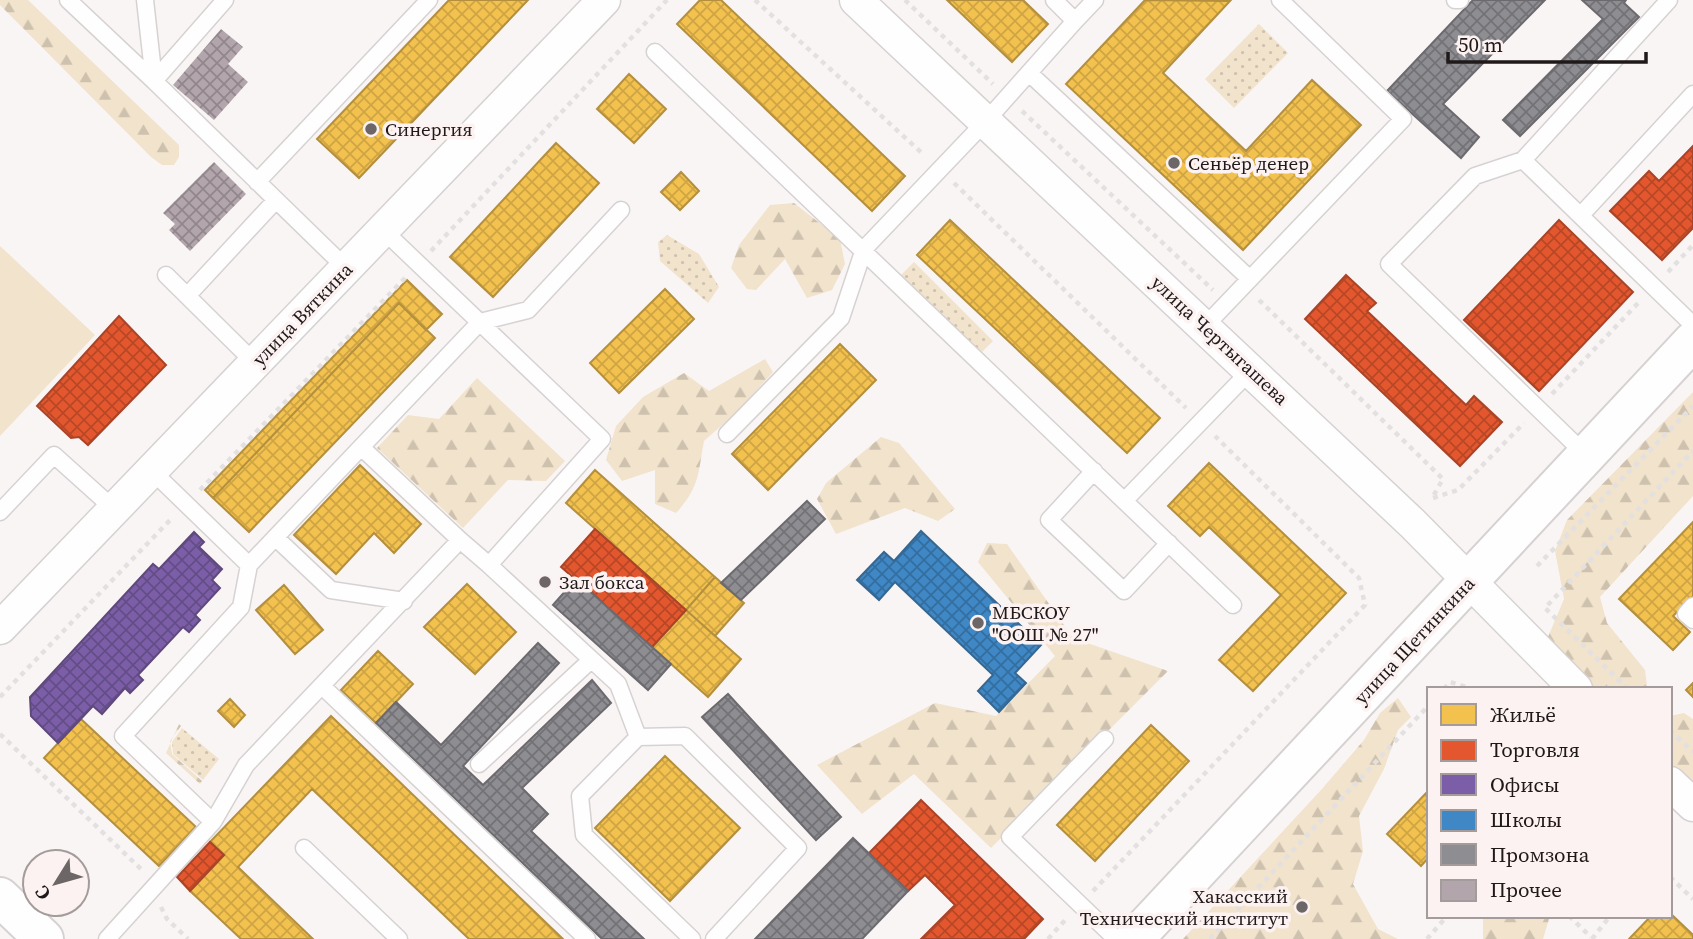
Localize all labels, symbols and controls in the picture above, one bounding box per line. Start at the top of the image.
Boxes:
scale bar [1448,21,1646,65]
text: 50 m [1458,30,1503,59]
place label: Синергия [385,116,473,142]
marker: Синергия [363,121,379,137]
place label: Сеньёр денер [1188,150,1309,176]
marker: Сеньёр денер [1166,155,1182,171]
street label: улица Вяткина [246,256,358,371]
street label: улица Чертыгашева [1146,269,1295,411]
place label: Зал бокса [559,569,645,595]
street label: улица Щетинкина [1348,570,1480,710]
marker: Зал бокса [537,574,553,590]
place label: МБСКОУ "ООШ № 27" [992,599,1098,647]
marker: МБСКОУ "ООШ № 27" [970,615,986,631]
legend [1427,687,1672,918]
text: Жильё [1490,700,1556,729]
text: Торговля [1490,735,1580,764]
text: Офисы [1490,770,1560,799]
text: Школы [1490,805,1562,834]
text: Промзона [1490,840,1590,869]
north arrow [21,848,91,918]
text: Прочее [1490,875,1562,904]
text: С [28,881,56,906]
place label: Хакасский Технический институт [1080,883,1288,931]
marker: Хакасский Технический институт [1294,899,1310,915]

